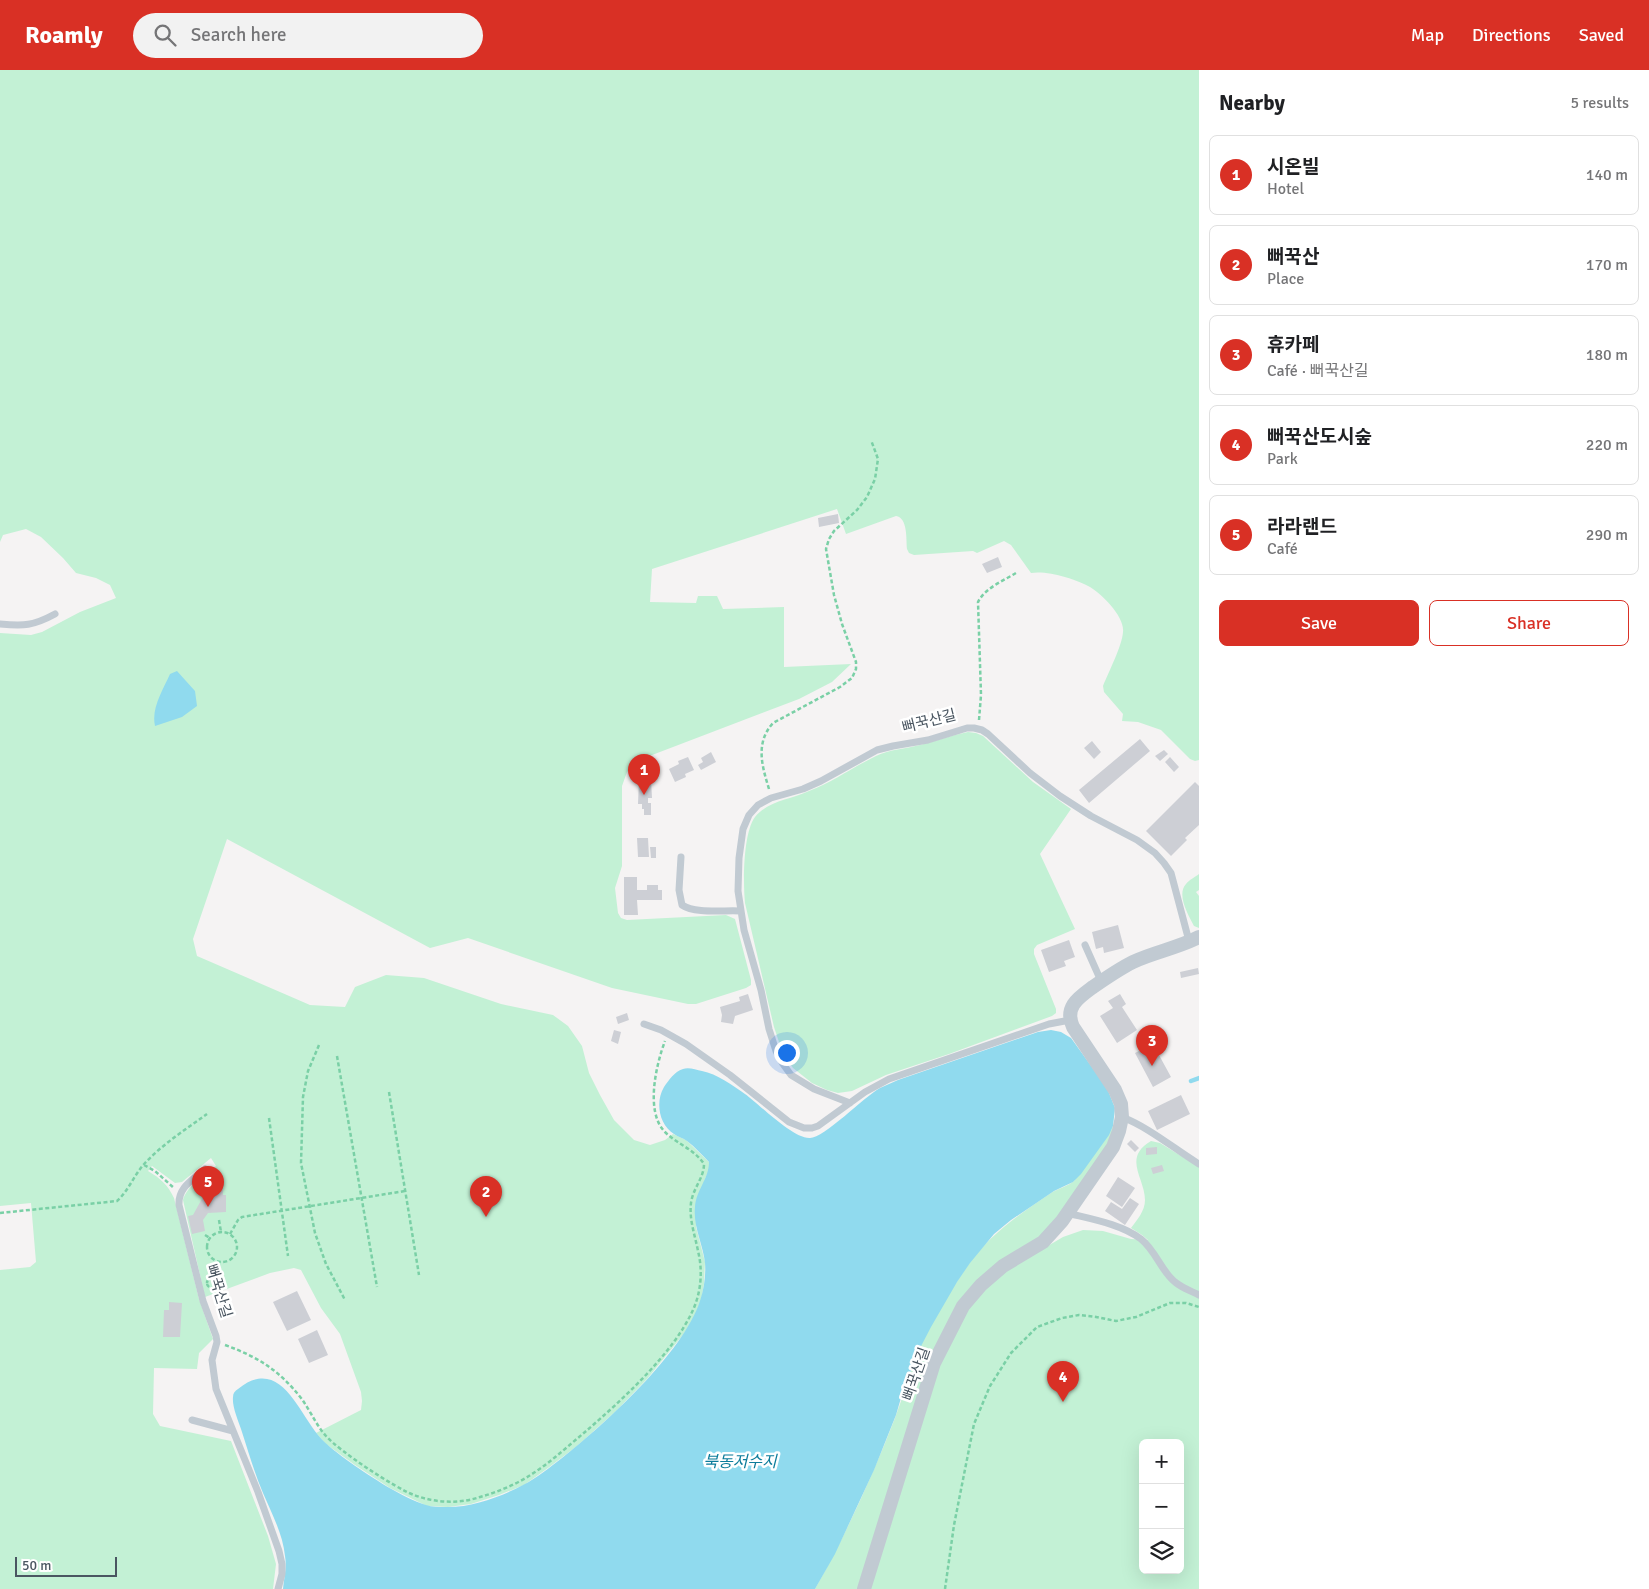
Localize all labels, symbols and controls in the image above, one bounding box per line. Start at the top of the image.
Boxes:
search box [133,13,483,58]
text: Roamly [25,20,103,50]
icon: search [151,21,179,49]
text: Search here [191,23,287,47]
text: Map [1411,24,1444,46]
text: Directions [1472,24,1551,46]
text: Saved [1579,24,1624,46]
text: Nearby [1219,90,1285,116]
text: 5 results [1570,93,1629,113]
text: 시온빌 [1267,155,1319,179]
text: 1 [1232,165,1240,185]
text: 140 m [1586,165,1628,185]
text: Hotel [1267,179,1304,199]
text: 뻐꾹산 [1267,245,1319,269]
text: 2 [1232,255,1240,275]
text: 170 m [1586,255,1628,275]
text: Place [1267,269,1304,289]
text: 휴카페 [1267,333,1319,357]
text: 3 [1232,345,1240,365]
text: 180 m [1586,345,1628,365]
text: Café · 뻐꾹산길 [1267,361,1369,381]
text: 뻐꾹산도시숲 [1267,425,1372,449]
text: 4 [1232,435,1240,455]
text: 220 m [1586,435,1628,455]
text: Park [1267,449,1298,469]
text: 라라랜드 [1267,515,1337,539]
text: 5 [1232,525,1240,545]
text: 290 m [1586,525,1628,545]
text: Café [1267,539,1298,559]
button: Save [1219,600,1419,646]
button: Share [1429,600,1629,646]
street label: 뻐꾹산길 [900,706,958,736]
pin: 1 [628,754,660,795]
pin: 3 [1136,1025,1168,1066]
your location [774,1040,800,1066]
pin: 5 [192,1166,224,1207]
pin: 2 [470,1176,502,1217]
street label: 뻐꾹산길 [202,1262,236,1320]
street label: 뻐꾹산길 [899,1345,933,1403]
pin: 4 [1047,1361,1079,1402]
map controls [1139,1439,1184,1574]
button: + [1139,1439,1184,1484]
water label: 북동저수지 [703,1452,778,1472]
button: − [1139,1484,1184,1529]
button: layers [1139,1529,1184,1574]
scale bar [15,1554,118,1577]
text: 50 m [22,1557,51,1574]

